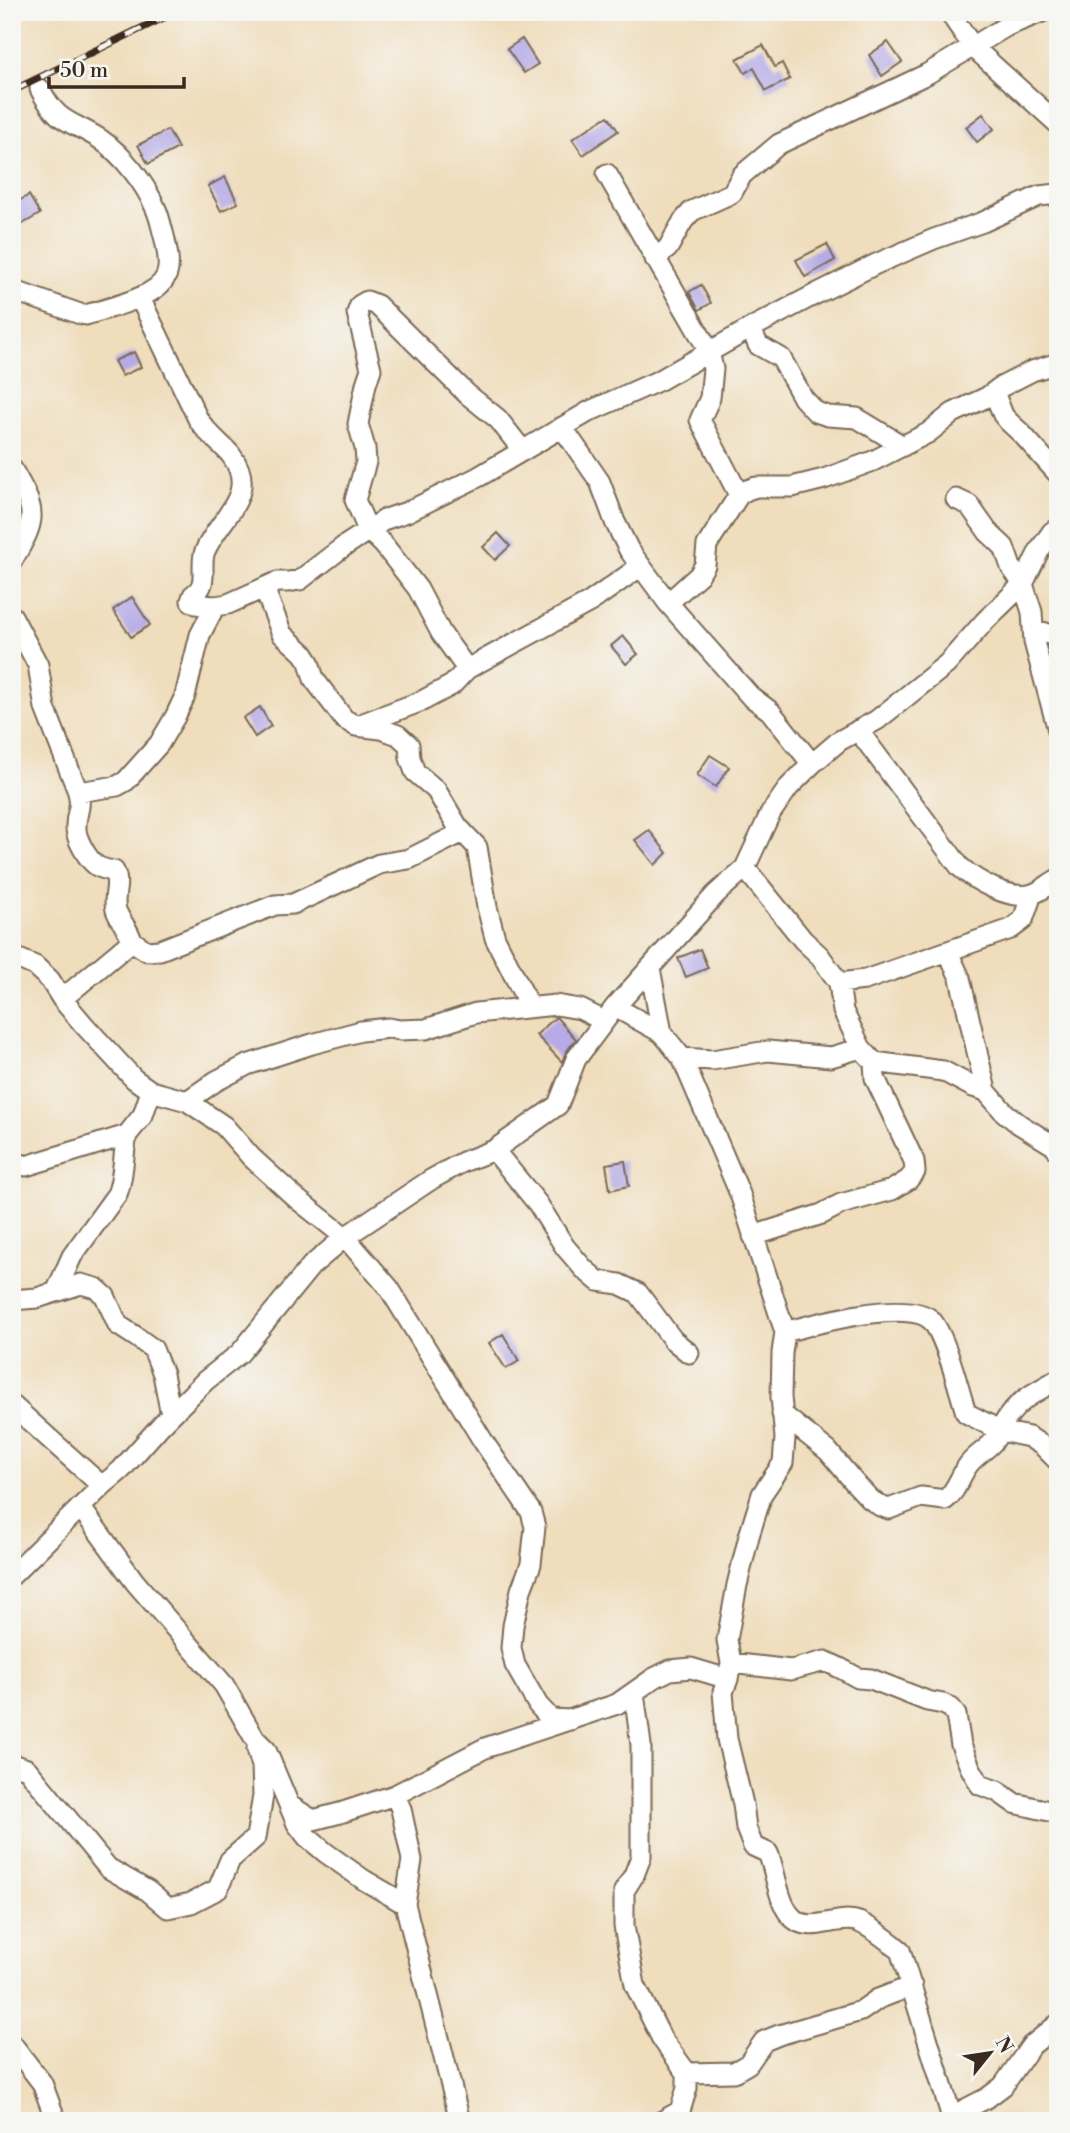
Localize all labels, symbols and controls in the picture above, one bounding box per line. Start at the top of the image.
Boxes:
scale bar [49,46,184,90]
text: 50 m [60,58,108,84]
north arrow [954,2018,1024,2088]
text: N [990,2032,1018,2058]

